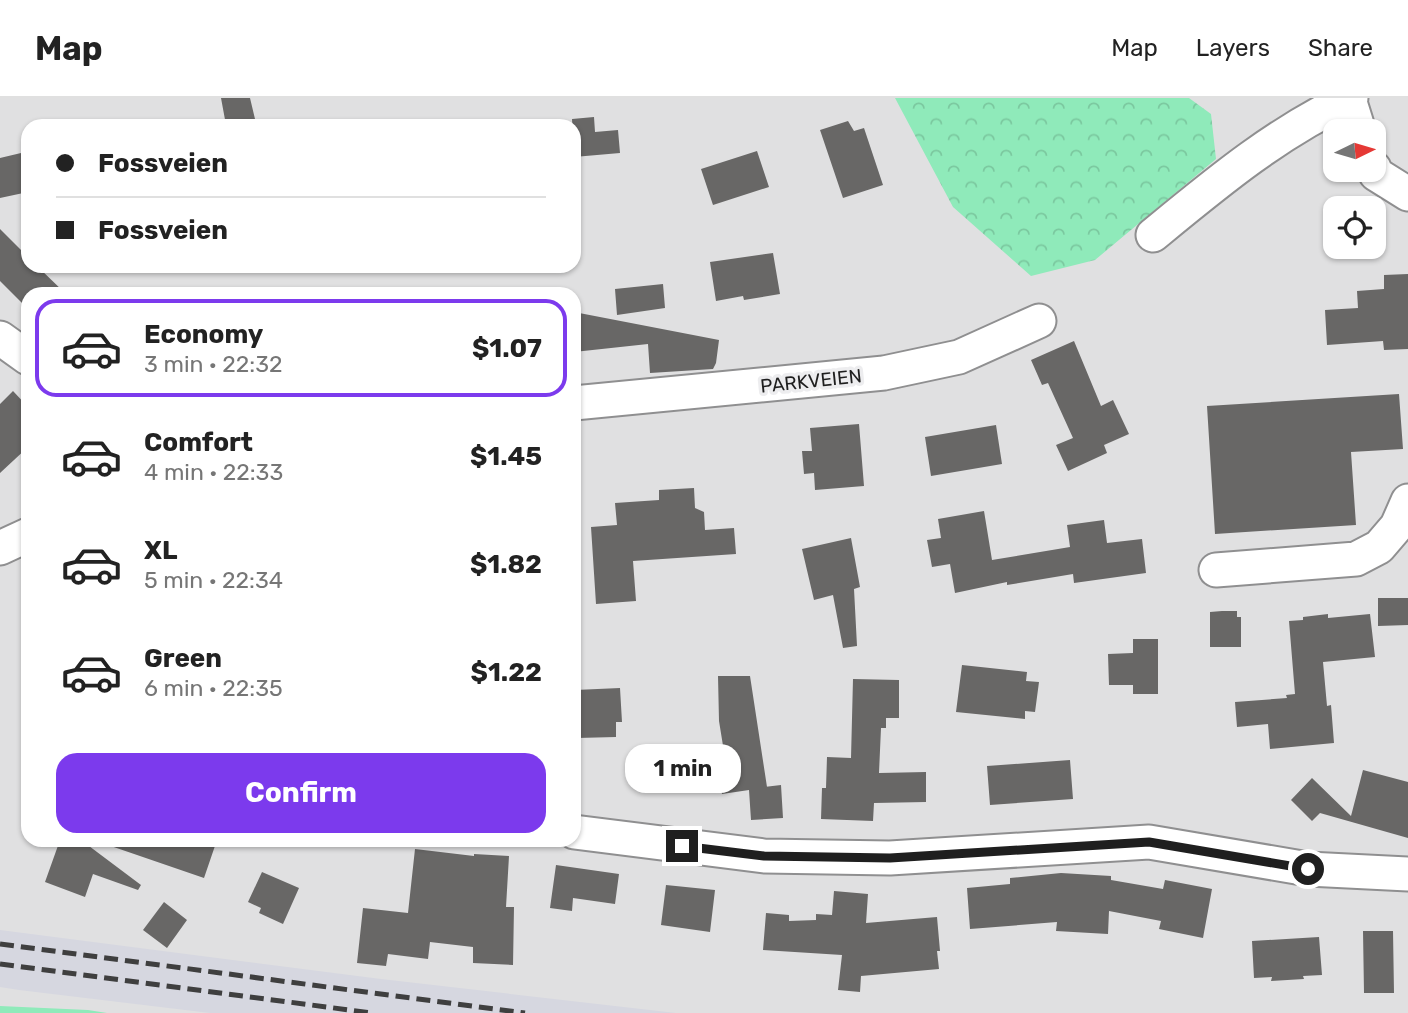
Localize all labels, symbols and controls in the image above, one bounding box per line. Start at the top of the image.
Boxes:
text: Map [35,29,103,68]
text: Map [1111,34,1158,62]
text: Layers [1196,34,1270,62]
text: Share [1308,34,1373,62]
north arrow [1323,119,1386,182]
map controls [1323,119,1386,259]
text: Fossveien [98,148,228,179]
button: locate [1323,196,1386,259]
text: Fossveien [98,215,228,246]
icon: car [60,317,123,380]
text: Economy [144,319,263,350]
text: $1.07 [472,333,542,364]
text: 3 min · 22:32 [144,350,282,378]
street label: PARKVEIEN [759,364,863,398]
icon: car [60,425,123,488]
text: Comfort [144,427,253,458]
text: $1.45 [470,441,542,472]
text: 4 min · 22:33 [144,458,283,486]
icon: car [60,533,123,596]
text: XL [144,535,177,566]
text: $1.82 [470,549,542,580]
text: 5 min · 22:34 [144,566,283,594]
icon: car [60,641,123,704]
text: Green [144,643,222,674]
text: $1.22 [471,657,542,688]
text: 6 min · 22:35 [144,674,283,702]
callout: 1 min [624,744,740,794]
button: Confirm [56,753,546,833]
text: 1 min [654,754,712,782]
route end [666,830,698,862]
route start [1292,853,1324,885]

